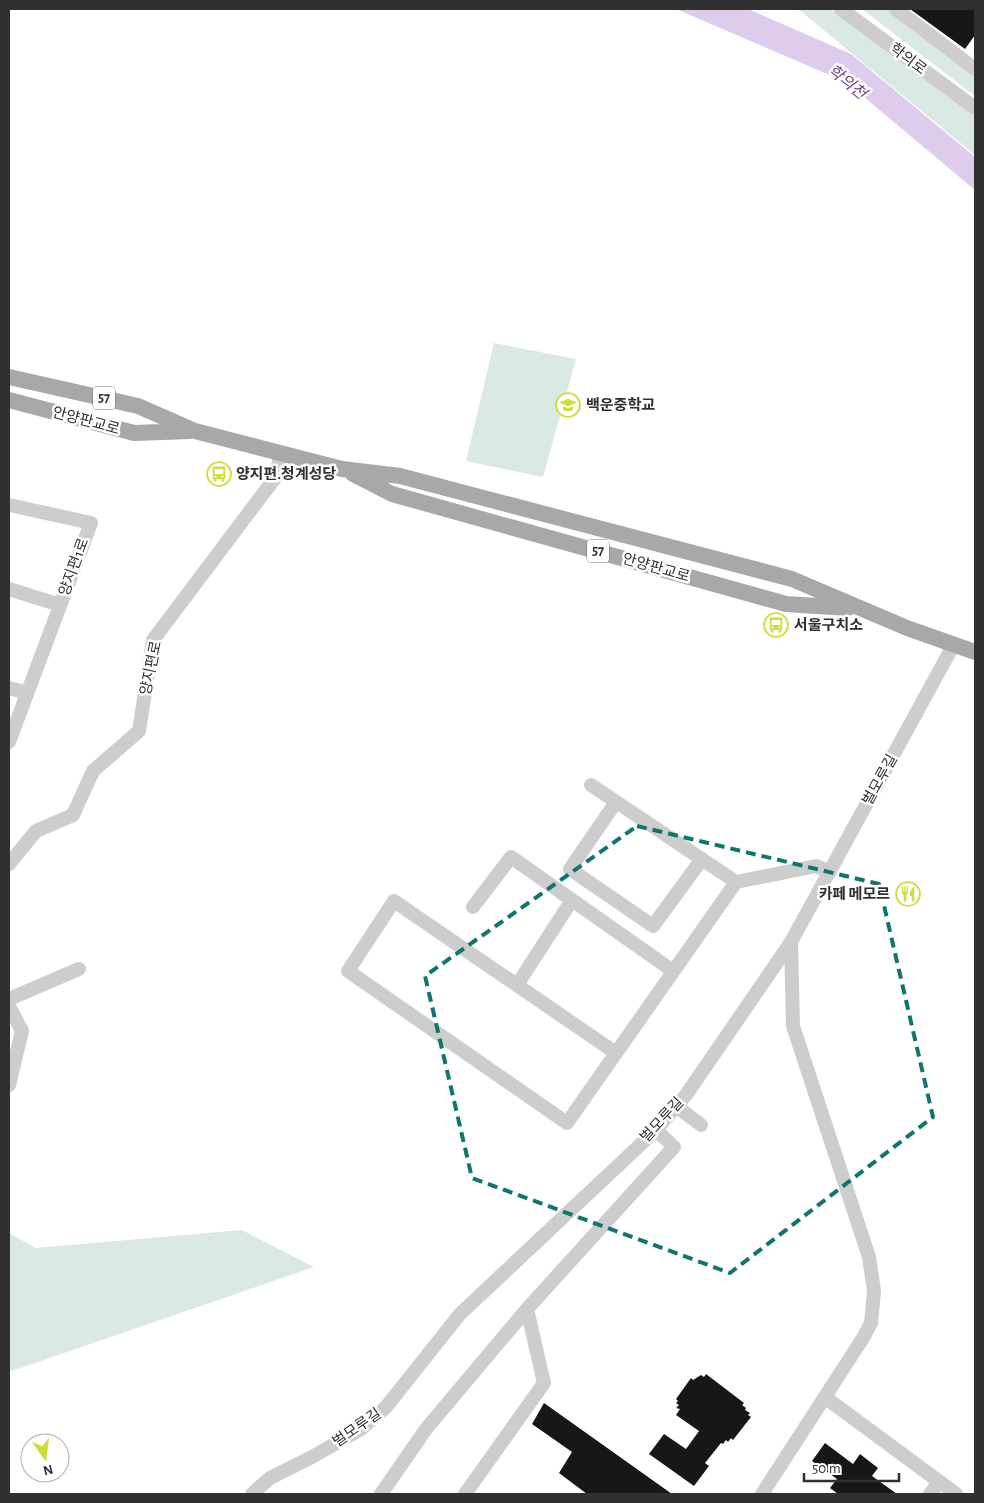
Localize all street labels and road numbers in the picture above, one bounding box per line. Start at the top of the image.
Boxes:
street label: 학의로 [887,39,930,77]
road number: 57 [93,386,115,409]
street label: 안양판교로 [51,404,122,437]
street label: 양지편1로 [56,536,91,598]
road number: 57 [587,540,609,562]
street label: 안양판교로 [621,550,692,585]
street label: 양지편로 [137,639,164,697]
street label: 벌모루길 [859,752,900,808]
street label: 벌모루길 [637,1094,686,1145]
street label: 벌모루길 [330,1405,384,1450]

